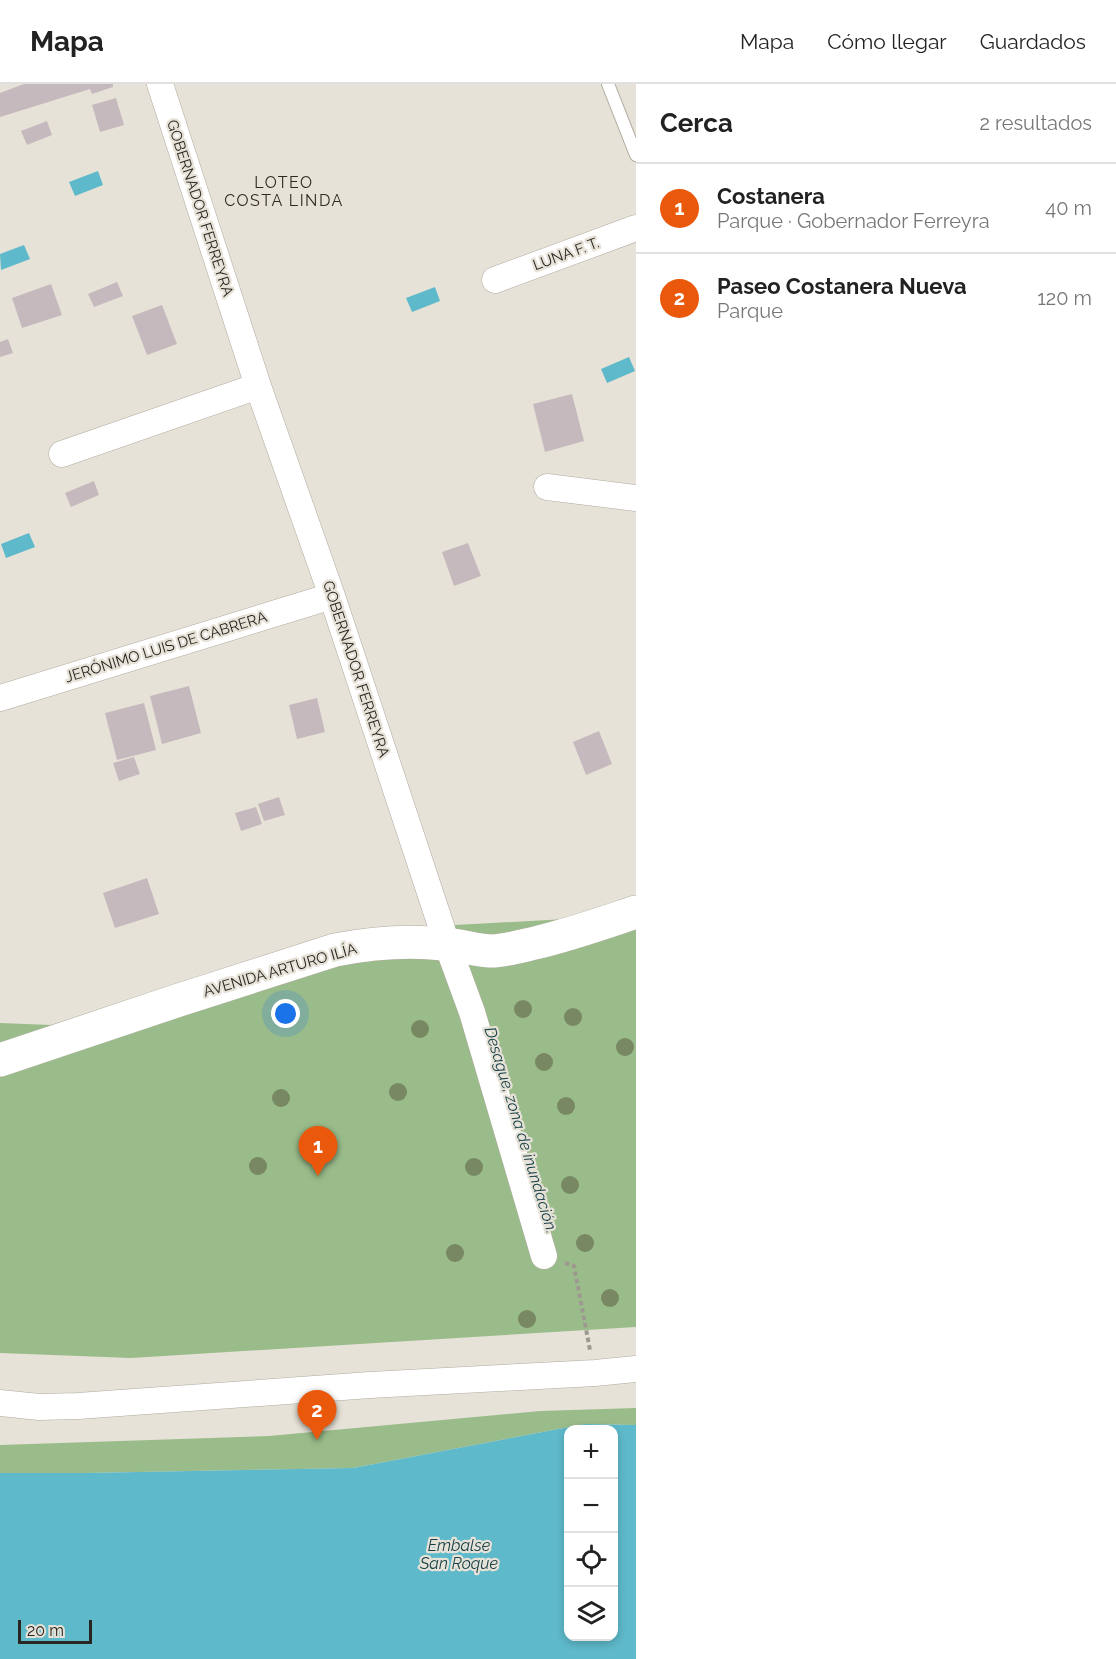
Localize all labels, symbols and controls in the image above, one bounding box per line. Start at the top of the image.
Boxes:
text: Mapa [30,25,104,58]
text: Mapa [740,29,794,54]
text: Cómo llegar [827,29,947,54]
text: Guardados [980,29,1086,54]
text: Cerca [660,108,733,138]
text: 2 resultados [979,111,1092,135]
street label: GOBERNADOR FERREYRA [163,117,237,299]
district label: LOTEO COSTA LINDA [224,173,344,210]
text: Costanera [717,183,825,209]
text: 1 [675,196,684,220]
text: 40 m [1045,196,1092,220]
text: Parque · Gobernador Ferreyra [717,209,990,233]
street label: LUNA F. T. [530,234,602,274]
text: Paseo Costanera Nueva [717,273,967,299]
text: 2 [674,286,685,310]
text: 120 m [1037,286,1092,310]
text: Parque [717,299,783,323]
street label: GOBERNADOR FERREYRA [319,578,393,760]
street label: JERÓNIMO LUIS DE CABRERA [63,608,269,686]
street label: AVENIDA ARTURO ILÍA [201,939,359,1001]
your location [271,999,300,1028]
water label: Desague, zona de inundación. [481,1025,561,1235]
pin: 1 [298,1126,338,1176]
pin: 2 [298,1390,336,1440]
map controls [564,1425,618,1641]
button: + [564,1425,618,1479]
button: − [564,1479,618,1533]
button: locate [564,1533,618,1587]
water label: Embalse San Roque [419,1536,498,1573]
button: layers [564,1587,618,1641]
scale bar [18,1617,92,1644]
text: 20 m [27,1621,64,1640]

